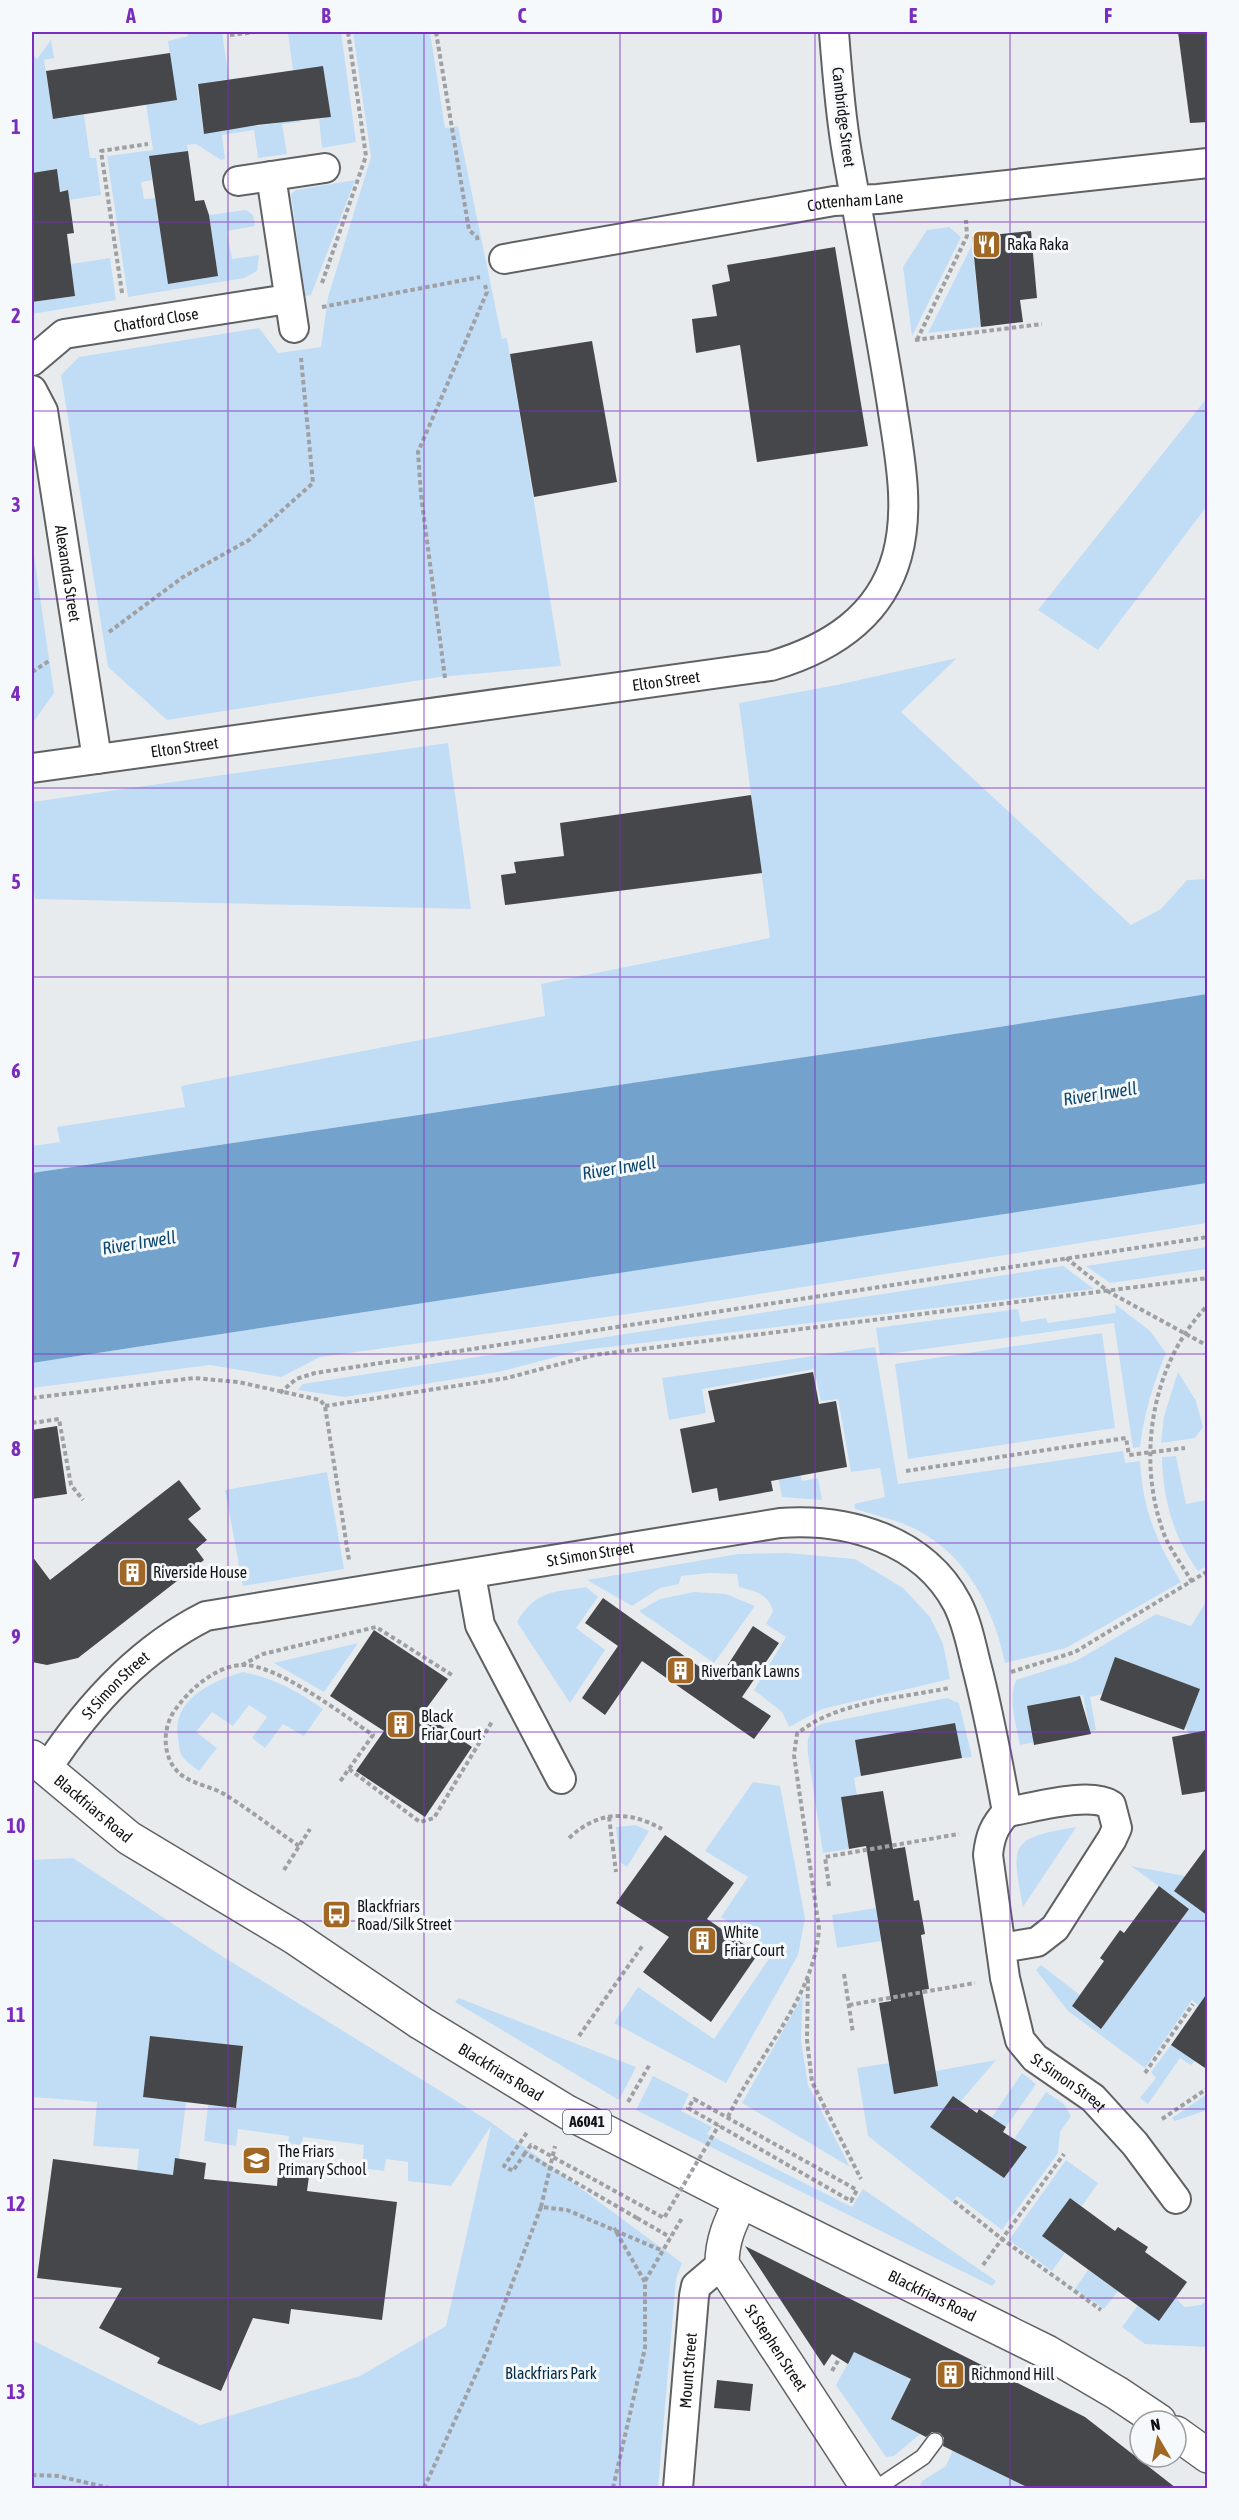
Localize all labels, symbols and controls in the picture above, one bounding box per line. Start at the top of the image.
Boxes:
text: A [125,4,136,27]
text: B [321,4,331,27]
text: C [518,4,527,27]
text: D [711,4,723,27]
text: E [909,4,918,27]
text: F [1104,4,1112,27]
street label: Cambridge Street [828,66,859,169]
text: 1 [11,115,21,138]
street label: Cottenham Lane [806,187,904,215]
restaurant icon: Raka Raka [970,228,1002,260]
place label: Raka Raka [1007,235,1069,253]
text: 2 [11,304,21,327]
street label: Chatford Close [113,304,200,335]
text: 3 [11,493,21,516]
street label: Alexandra Street [52,524,85,623]
street label: Elton Street [631,667,701,694]
text: 4 [10,682,21,705]
street label: Elton Street [150,733,220,761]
text: 5 [11,870,21,893]
text: 6 [11,1059,21,1082]
water label: River Irwell [1061,1077,1138,1110]
water label: River Irwell [580,1151,657,1184]
water label: River Irwell [100,1226,177,1259]
text: 7 [11,1248,21,1271]
text: 8 [11,1437,21,1460]
street label: St Simon Street [545,1538,636,1570]
building icon: Riverside House [116,1556,148,1588]
place label: Riverside House [153,1563,247,1581]
text: 9 [11,1625,21,1648]
street label: St Simon Street [78,1647,153,1722]
building icon: Riverbank Lawns [664,1655,696,1687]
place label: Riverbank Lawns [701,1662,800,1680]
place label: Black Friar Court [421,1707,482,1743]
building icon: Black Friar Court [384,1709,416,1741]
street label: Blackfriars Road [51,1771,136,1846]
text: 10 [7,1814,25,1837]
place label: Blackfriars Road/Silk Street [357,1897,452,1933]
bus stop icon: Blackfriars Road/Silk Street [320,1899,352,1931]
place label: White Friar Court [724,1923,785,1959]
building icon: White Friar Court [687,1925,719,1957]
text: 11 [7,2003,25,2026]
street label: Blackfriars Road [456,2039,547,2104]
street label: St Simon Street [1028,2049,1110,2116]
road number: A6041 [563,2110,611,2134]
place label: The Friars Primary School [278,2142,367,2179]
school or university icon: The Friars Primary School [241,2144,273,2176]
text: 12 [7,2192,25,2215]
street label: Blackfriars Road [885,2266,979,2325]
street label: St Stephen Street [742,2301,811,2394]
street label: Mount Street [676,2332,700,2409]
building icon: Richmond Hill [934,2358,966,2390]
park label: Blackfriars Park [505,2364,597,2382]
place label: Richmond Hill [971,2365,1055,2383]
text: 13 [7,2380,25,2403]
north arrow [1128,2409,1188,2469]
text: N [1149,2415,1162,2434]

